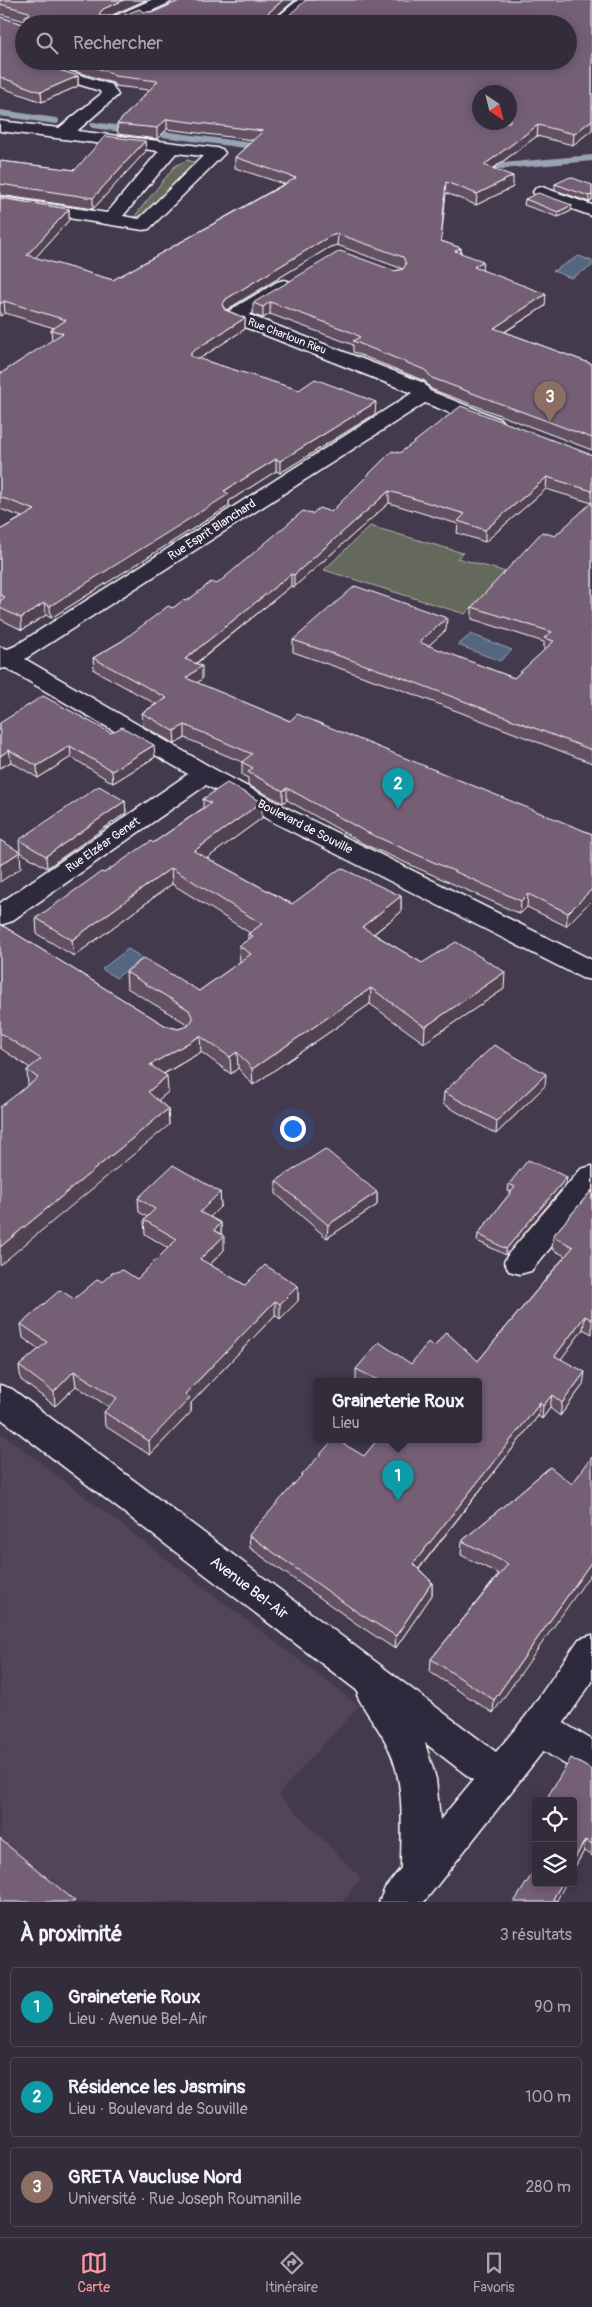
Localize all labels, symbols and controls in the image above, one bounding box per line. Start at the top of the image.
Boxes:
search box [15,15,577,70]
icon: search [33,29,61,57]
text: Rechercher [73,31,163,55]
north arrow [472,85,517,130]
street label: Rue Charloun Rieu [246,315,328,357]
pin: 3 [534,381,566,422]
street label: Rue Esprit Blanchard [165,496,259,564]
pin: 2 [382,768,414,809]
street label: Boulevard de Souville [255,797,355,857]
street label: Rue Elzéar Genet [63,814,143,876]
your location [280,1116,306,1142]
popup [314,1378,482,1443]
text: Graineterie Roux [332,1389,464,1413]
text: Lieu [332,1413,360,1433]
pin: 1 [382,1460,414,1501]
street label: Avenue Bel-Air [206,1552,292,1624]
map controls [532,1797,577,1887]
button: locate [532,1797,577,1842]
button: layers [532,1842,577,1887]
text: À proximité [20,1921,123,1948]
text: 3 résultats [500,1925,572,1945]
text: Graineterie Roux [68,1985,200,2009]
text: 1 [34,1997,40,2017]
text: 90 m [534,1997,571,2017]
text: Lieu · Avenue Bel-Air [68,2009,207,2029]
text: Résidence les Jasmins [68,2075,245,2099]
text: 2 [33,2087,41,2107]
text: 100 m [525,2087,571,2107]
text: Lieu · Boulevard de Souville [68,2099,248,2119]
text: GRETA Vaucluse Nord [68,2165,242,2189]
text: 3 [33,2177,41,2197]
text: 280 m [525,2177,571,2197]
text: Université · Rue Joseph Roumanille [68,2189,301,2209]
tab: Carte [77,2249,110,2296]
tab: Itinéraire [265,2249,318,2296]
tab: Favoris [473,2249,515,2296]

